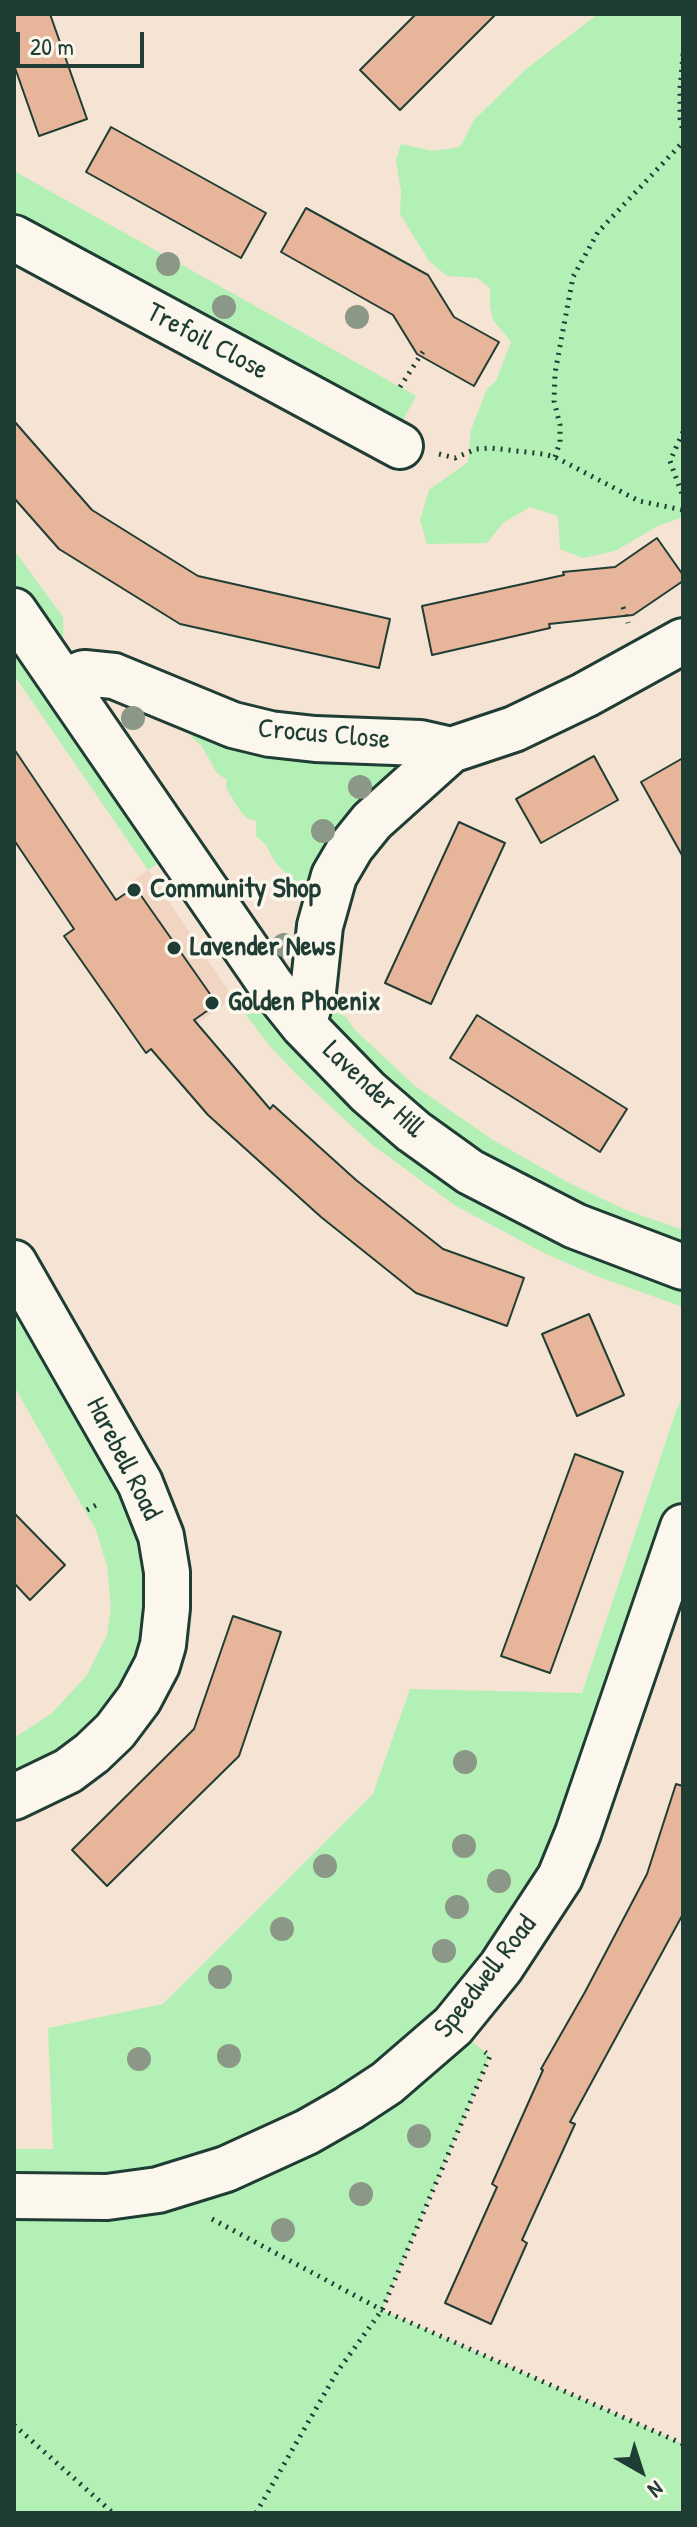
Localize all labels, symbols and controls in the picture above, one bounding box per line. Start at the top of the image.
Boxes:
scale bar [20,16,148,66]
text: 20 m [30,30,74,62]
street label: Trefoil Close [141,296,273,388]
street label: Crocus Close [256,712,392,758]
place label: Community Shop [150,873,321,907]
marker: Community Shop [125,881,143,899]
place label: Lavender News [190,931,335,965]
marker: Lavender News [165,939,183,957]
place label: Golden Phoenix [228,986,380,1020]
marker: Golden Phoenix [203,994,221,1012]
street label: Lavender Hill [315,1034,431,1146]
street label: Harebell Road [78,1392,168,1526]
street label: Speedwell Road [428,1909,544,2045]
north arrow [601,2431,681,2511]
text: N [642,2474,670,2505]

